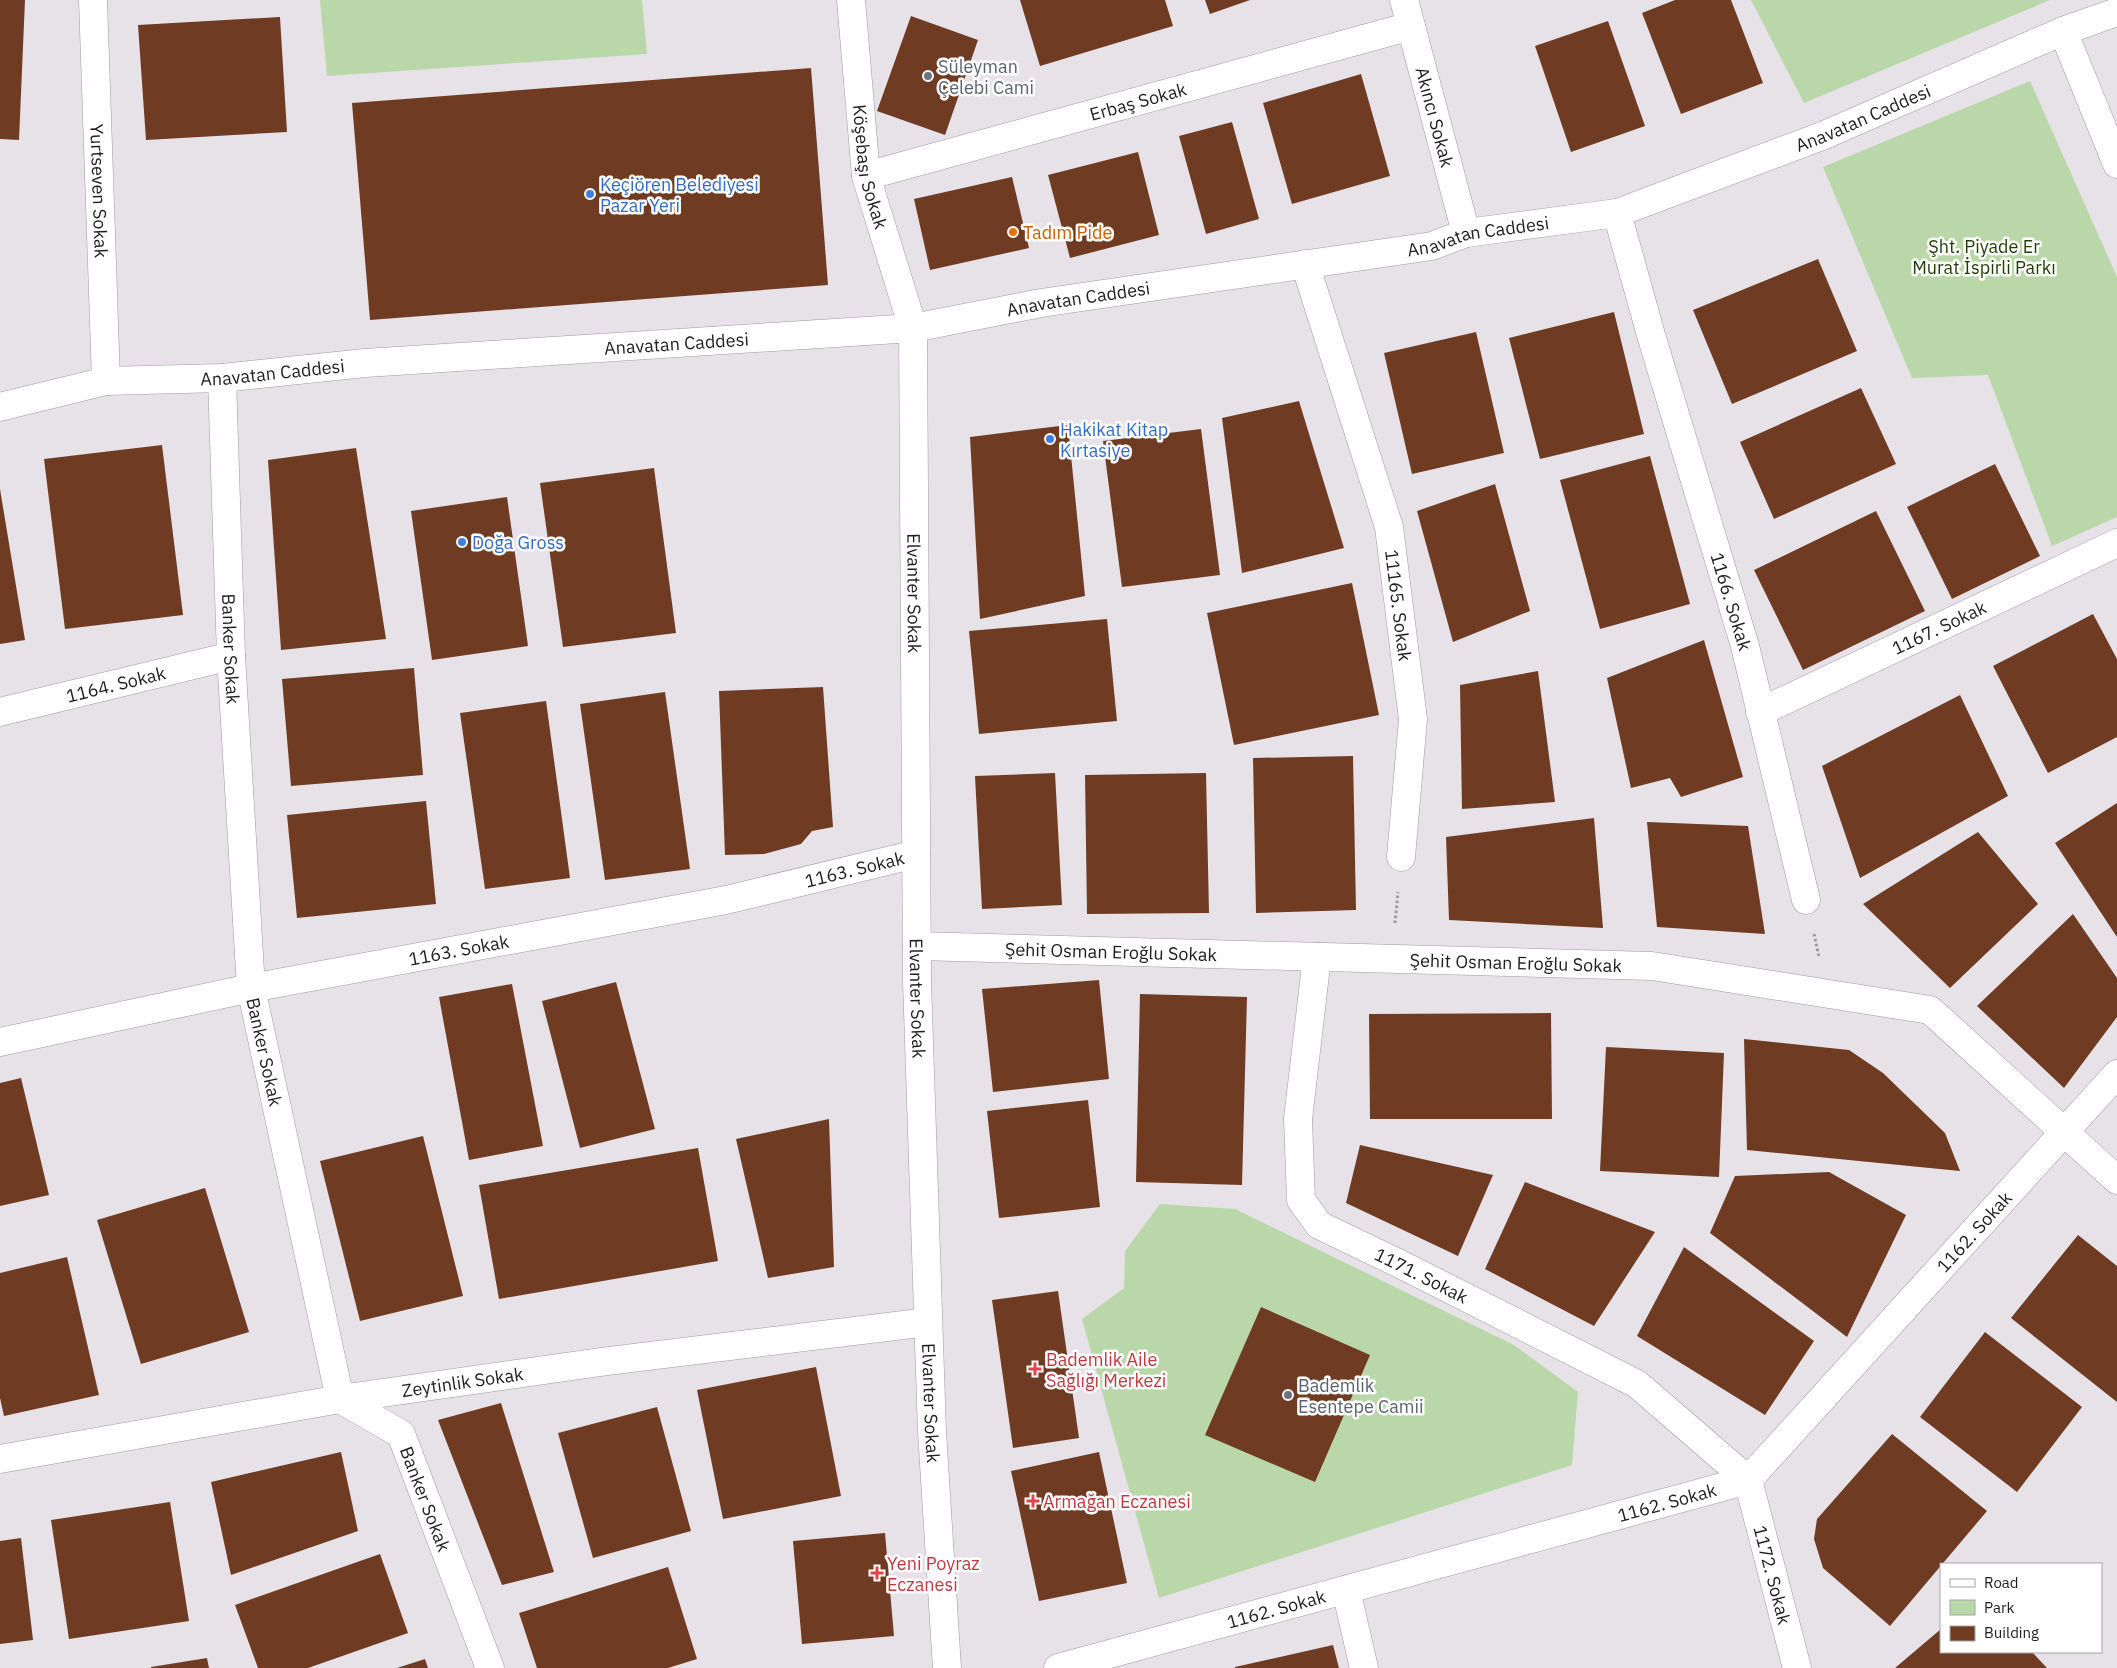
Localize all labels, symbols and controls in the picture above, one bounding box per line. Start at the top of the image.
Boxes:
place label: Süleyman Çelebi Cami [938,55,1034,99]
street label: Akıncı Sokak [1411,64,1460,170]
marker: Süleyman Çelebi Cami [922,70,934,82]
street label: Erbaş Sokak [1087,77,1189,125]
street label: Anavatan Caddesi [1792,79,1934,157]
street label: Köşebaşı Sokak [848,103,893,232]
street label: Yurtseven Sokak [86,123,113,259]
place label: Keçiören Belediyesi Pazar Yeri [600,173,759,217]
marker: Keçiören Belediyesi Pazar Yeri [584,188,596,200]
street label: Anavatan Caddesi [1406,211,1550,261]
place label: Tadım Pide [1023,221,1112,244]
marker: Tadım Pide [1007,226,1019,238]
park label: Şht. Piyade Er Murat İspirli Parkı [1912,235,2056,279]
street label: Anavatan Caddesi [1004,276,1151,321]
street label: Anavatan Caddesi [603,327,749,359]
street label: Anavatan Caddesi [200,354,346,390]
place label: Hakikat Kitap Kırtasiye [1060,418,1168,462]
marker: Hakikat Kitap Kırtasiye [1044,433,1056,445]
place label: Doğa Gross [472,531,564,554]
street label: Elvanter Sokak [903,533,926,654]
marker: Doğa Gross [456,536,468,548]
street label: 11165. Sokak [1380,548,1417,663]
street label: 1166. Sokak [1706,550,1757,654]
street label: Banker Sokak [217,593,245,705]
street label: 1167. Sokak [1888,595,1990,659]
street label: 1164. Sokak [64,661,168,707]
street label: 1163. Sokak [802,846,907,892]
street label: 1163. Sokak [407,929,511,970]
street label: Şehit Osman Eroğlu Sokak [1005,937,1218,966]
street label: Elvanter Sokak [905,938,931,1059]
street label: Şehit Osman Eroğlu Sokak [1409,948,1623,977]
street label: Banker Sokak [242,995,288,1109]
street label: 1162. Sokak [1931,1186,2017,1277]
street label: 1171. Sokak [1371,1242,1472,1308]
street label: Elvanter Sokak [918,1343,945,1464]
place label: Bademlik Aile Sağlığı Merkezi [1046,1348,1166,1392]
street label: Zeytinlik Sokak [400,1362,525,1402]
marker: Bademlik Aile Sağlığı Merkezi [1028,1362,1042,1376]
place label: Bademlik Esentepe Camii [1298,1374,1424,1418]
marker: Bademlik Esentepe Camii [1282,1389,1294,1401]
street label: Banker Sokak [395,1443,456,1555]
street label: 1162. Sokak [1615,1478,1719,1527]
place label: Armağan Eczanesi [1043,1490,1191,1513]
marker: Armağan Eczanesi [1027,1495,1039,1507]
street label: 1172. Sokak [1749,1523,1797,1627]
place label: Yeni Poyraz Eczanesi [887,1552,980,1596]
legend [1940,1563,2102,1653]
marker: Yeni Poyraz Eczanesi [871,1567,883,1579]
text: Road [1984,1573,2019,1592]
street label: 1162. Sokak [1224,1584,1329,1633]
text: Park [1984,1598,2014,1617]
text: Building [1984,1623,2039,1642]

